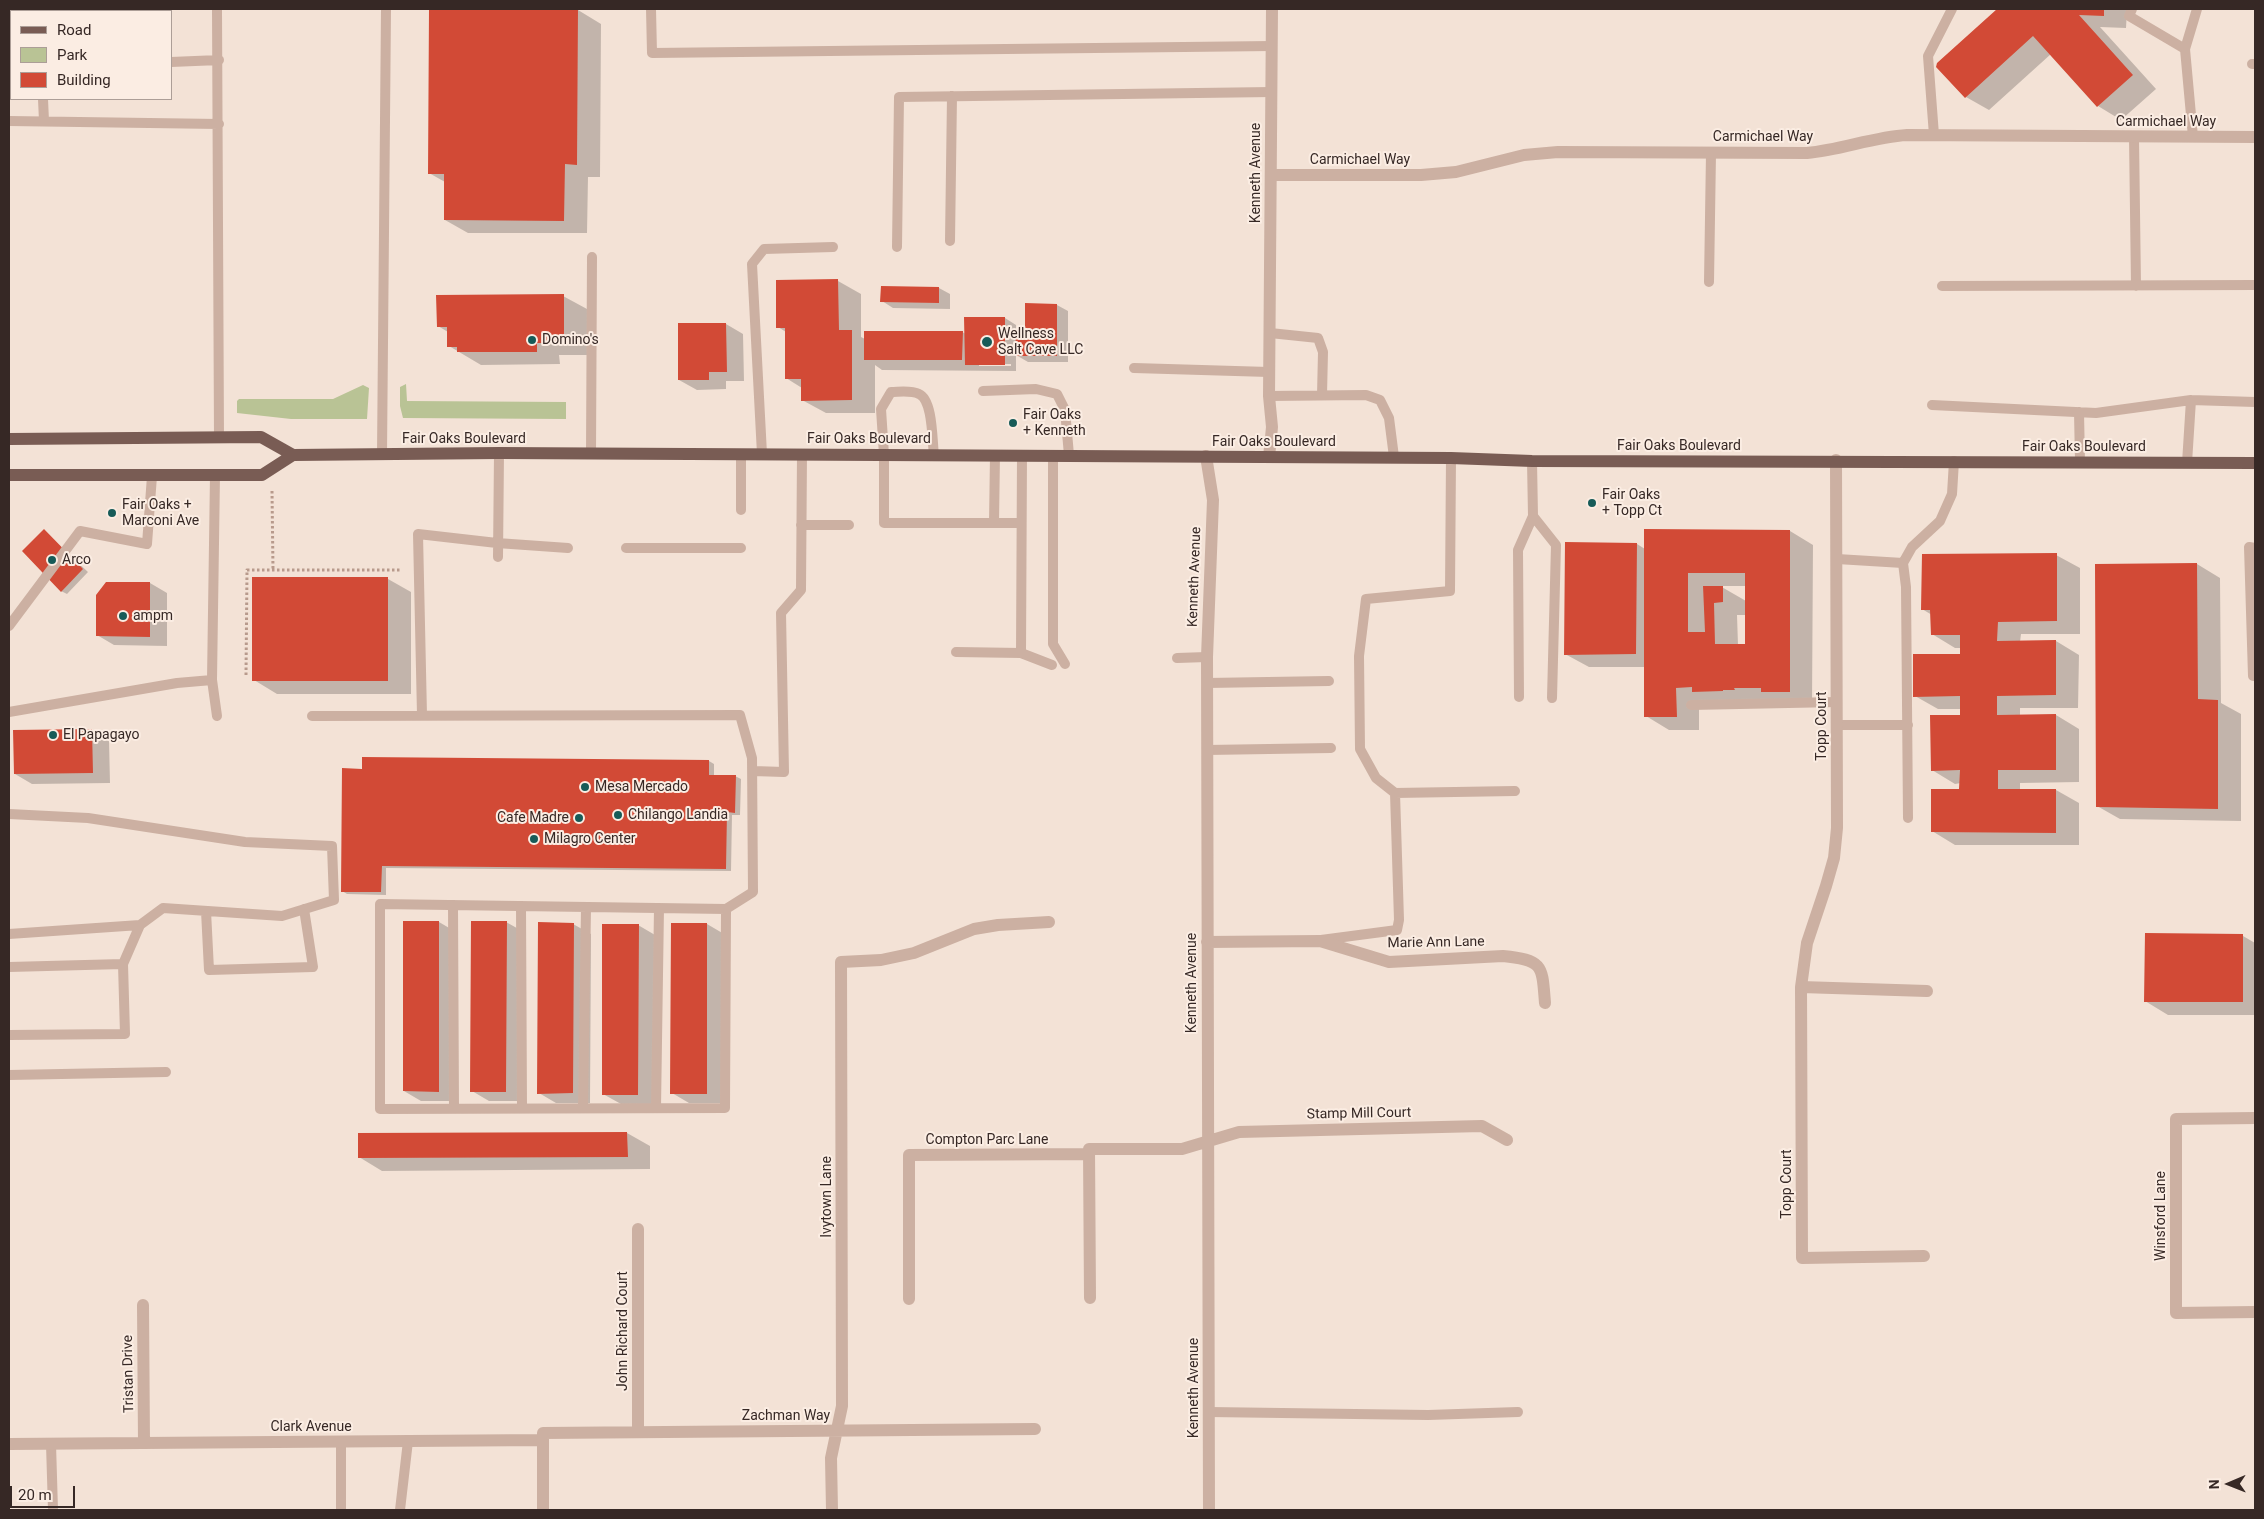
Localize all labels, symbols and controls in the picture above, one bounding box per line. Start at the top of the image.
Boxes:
legend [10,10,172,100]
text: Road [57,21,91,39]
text: Park [57,46,87,64]
text: Building [57,71,111,89]
street label: Carmichael Way [2116,114,2216,130]
street label: Kenneth Avenue [1248,123,1264,223]
street label: Carmichael Way [1713,129,1813,145]
street label: Carmichael Way [1310,152,1410,168]
place label: Wellness Salt Cave LLC [998,326,1083,358]
place label: Domino's [542,332,599,348]
marker: Domino's [526,334,538,346]
marker: Wellness Salt Cave LLC [980,335,994,349]
place label: Fair Oaks + Kenneth [1023,407,1086,440]
marker: Fair Oaks + Kenneth [1007,417,1019,429]
street label: Fair Oaks Boulevard [402,431,526,447]
street label: Fair Oaks Boulevard [807,431,931,447]
street label: Fair Oaks Boulevard [1212,434,1336,450]
street label: Fair Oaks Boulevard [1617,438,1741,454]
street label: Fair Oaks Boulevard [2022,439,2146,455]
place label: Fair Oaks + Topp Ct [1602,487,1662,520]
place label: Fair Oaks + Marconi Ave [122,497,199,530]
marker: Fair Oaks + Topp Ct [1586,497,1598,509]
marker: Fair Oaks + Marconi Ave [106,507,118,519]
street label: Kenneth Avenue [1185,527,1205,627]
place label: Arco [62,552,91,568]
marker: Arco [46,554,58,566]
place label: ampm [133,608,173,624]
marker: ampm [117,610,129,622]
street label: Topp Court [1814,691,1830,761]
place label: El Papagayo [63,727,140,743]
marker: El Papagayo [47,729,59,741]
place label: Mesa Mercado [595,779,688,795]
marker: Mesa Mercado [579,781,591,793]
place label: Chilango Landia [628,807,728,823]
marker: Chilango Landia [612,809,624,821]
place label: Cafe Madre [497,810,569,826]
marker: Cafe Madre [573,812,585,824]
place label: Milagro Center [544,831,636,847]
marker: Milagro Center [528,833,540,845]
street label: Kenneth Avenue [1184,933,1200,1033]
street label: Marie Ann Lane [1387,934,1485,952]
street label: Stamp Mill Court [1307,1105,1411,1123]
street label: Compton Parc Lane [926,1132,1048,1148]
street label: Topp Court [1779,1149,1795,1219]
street label: Ivytown Lane [819,1156,835,1238]
street label: Winsford Lane [2153,1171,2169,1261]
street label: John Richard Court [615,1271,631,1391]
street label: Tristan Drive [120,1335,138,1413]
street label: Kenneth Avenue [1186,1338,1202,1438]
street label: Zachman Way [742,1408,830,1424]
street label: Clark Avenue [270,1419,352,1435]
north arrow [2204,1459,2254,1509]
scale bar [12,1476,78,1508]
text: N [2206,1479,2222,1489]
text: 20 m [18,1486,52,1504]

